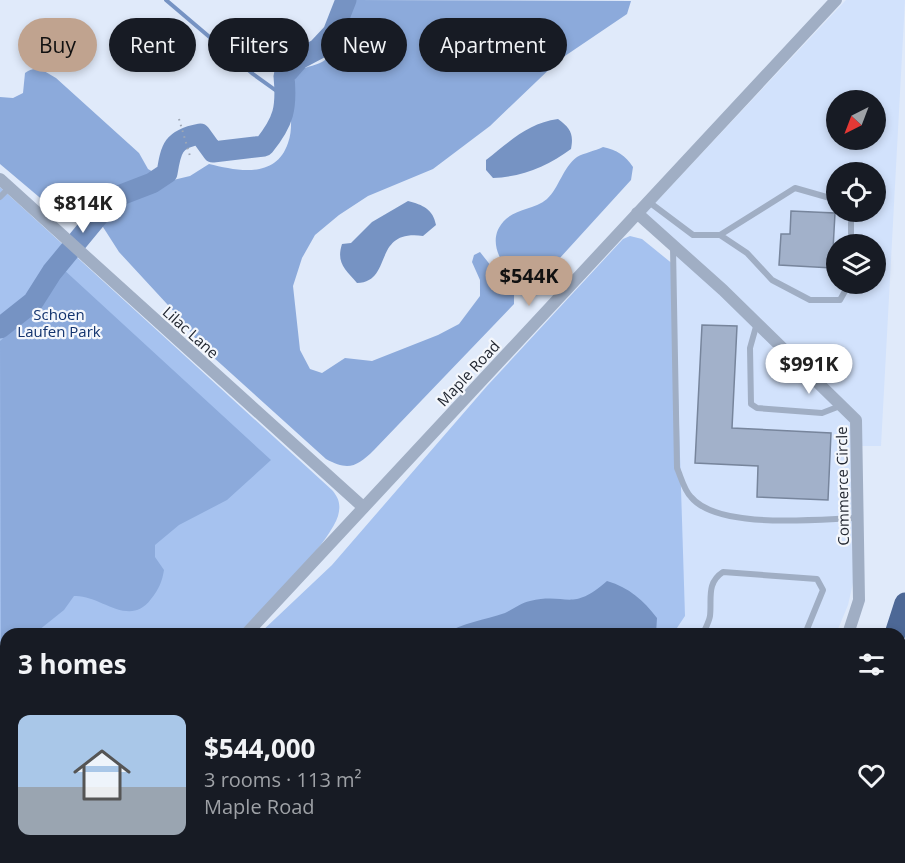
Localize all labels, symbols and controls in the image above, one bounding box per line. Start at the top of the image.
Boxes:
chip: Buy [18,18,97,72]
chip: Rent [109,18,196,72]
chip: Filters [208,18,309,72]
chip: New [321,18,407,72]
chip: Apartment [419,18,567,72]
north arrow [826,90,886,150]
map controls [826,90,886,294]
button: locate [826,162,886,222]
pin: $814K [41,183,125,234]
text: $814K [53,189,113,216]
button: layers [826,234,886,294]
pin: $544K [487,256,571,307]
text: $544K [499,262,559,289]
street label: Lilac Lane [159,302,223,362]
park label: Schoen Laufen Park [17,304,101,341]
street label: Maple Road [432,336,504,410]
pin: $991K [767,344,851,395]
text: $991K [779,350,839,377]
street label: Commerce Circle [831,426,853,546]
text: 3 homes [18,646,127,682]
icon: filters [855,648,888,681]
text: $544,000 [204,730,315,766]
icon: home [66,739,138,811]
icon: heart [855,759,888,792]
text: 3 rooms · 113 m² [204,766,362,793]
text: Maple Road [204,793,315,820]

